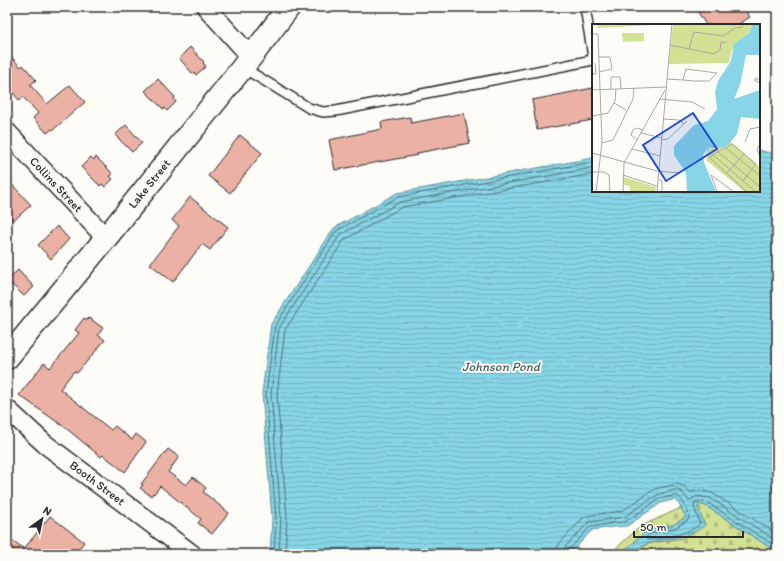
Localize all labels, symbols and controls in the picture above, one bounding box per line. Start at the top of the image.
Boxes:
inset map [592,24,760,192]
street label: Collins Street [27,154,86,216]
street label: Lake Street [125,156,174,211]
water label: Johnson Pond [462,359,541,374]
street label: Booth Street [67,458,128,509]
north arrow [22,499,62,539]
text: N [41,504,54,519]
scale bar [634,513,743,539]
text: 50 m [640,520,666,534]

